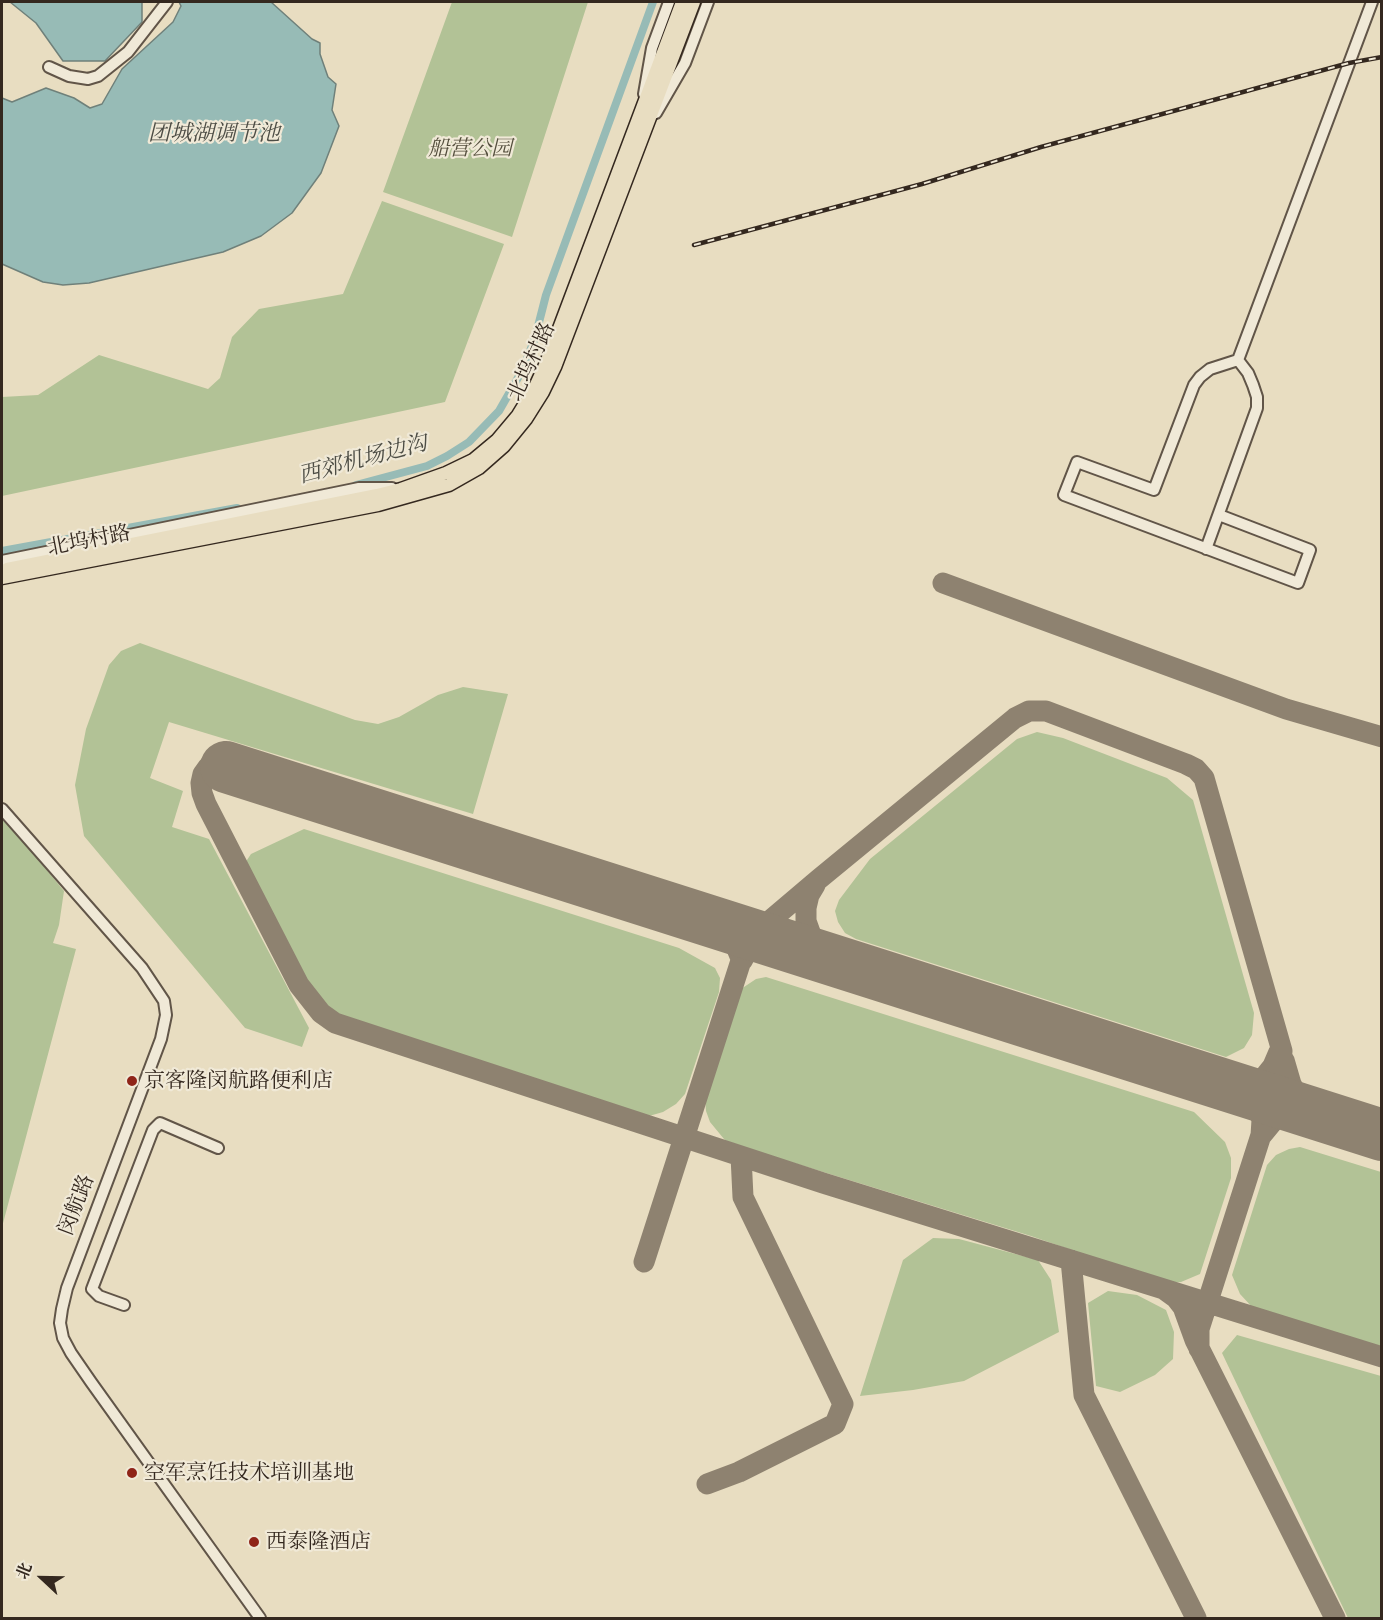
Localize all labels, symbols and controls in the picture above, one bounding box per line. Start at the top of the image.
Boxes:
water label: 团城湖调节池 [148,121,280,147]
park label: 船营公园 [428,136,512,162]
street label: 北坞村路 [503,319,561,405]
water label: 西郊机场边沟 [296,430,430,490]
street label: 北坞村路 [45,521,133,561]
place label: 京客隆闵航路便利店 [144,1068,333,1094]
marker: 京客隆闵航路便利店 [125,1074,139,1088]
street label: 闵航路 [54,1171,100,1239]
place label: 空军烹饪技术培训基地 [144,1460,354,1486]
marker: 空军烹饪技术培训基地 [125,1466,139,1480]
place label: 西泰隆酒店 [266,1529,371,1555]
marker: 西泰隆酒店 [247,1535,261,1549]
north arrow [12,1548,72,1608]
text: 北 [15,1561,36,1582]

